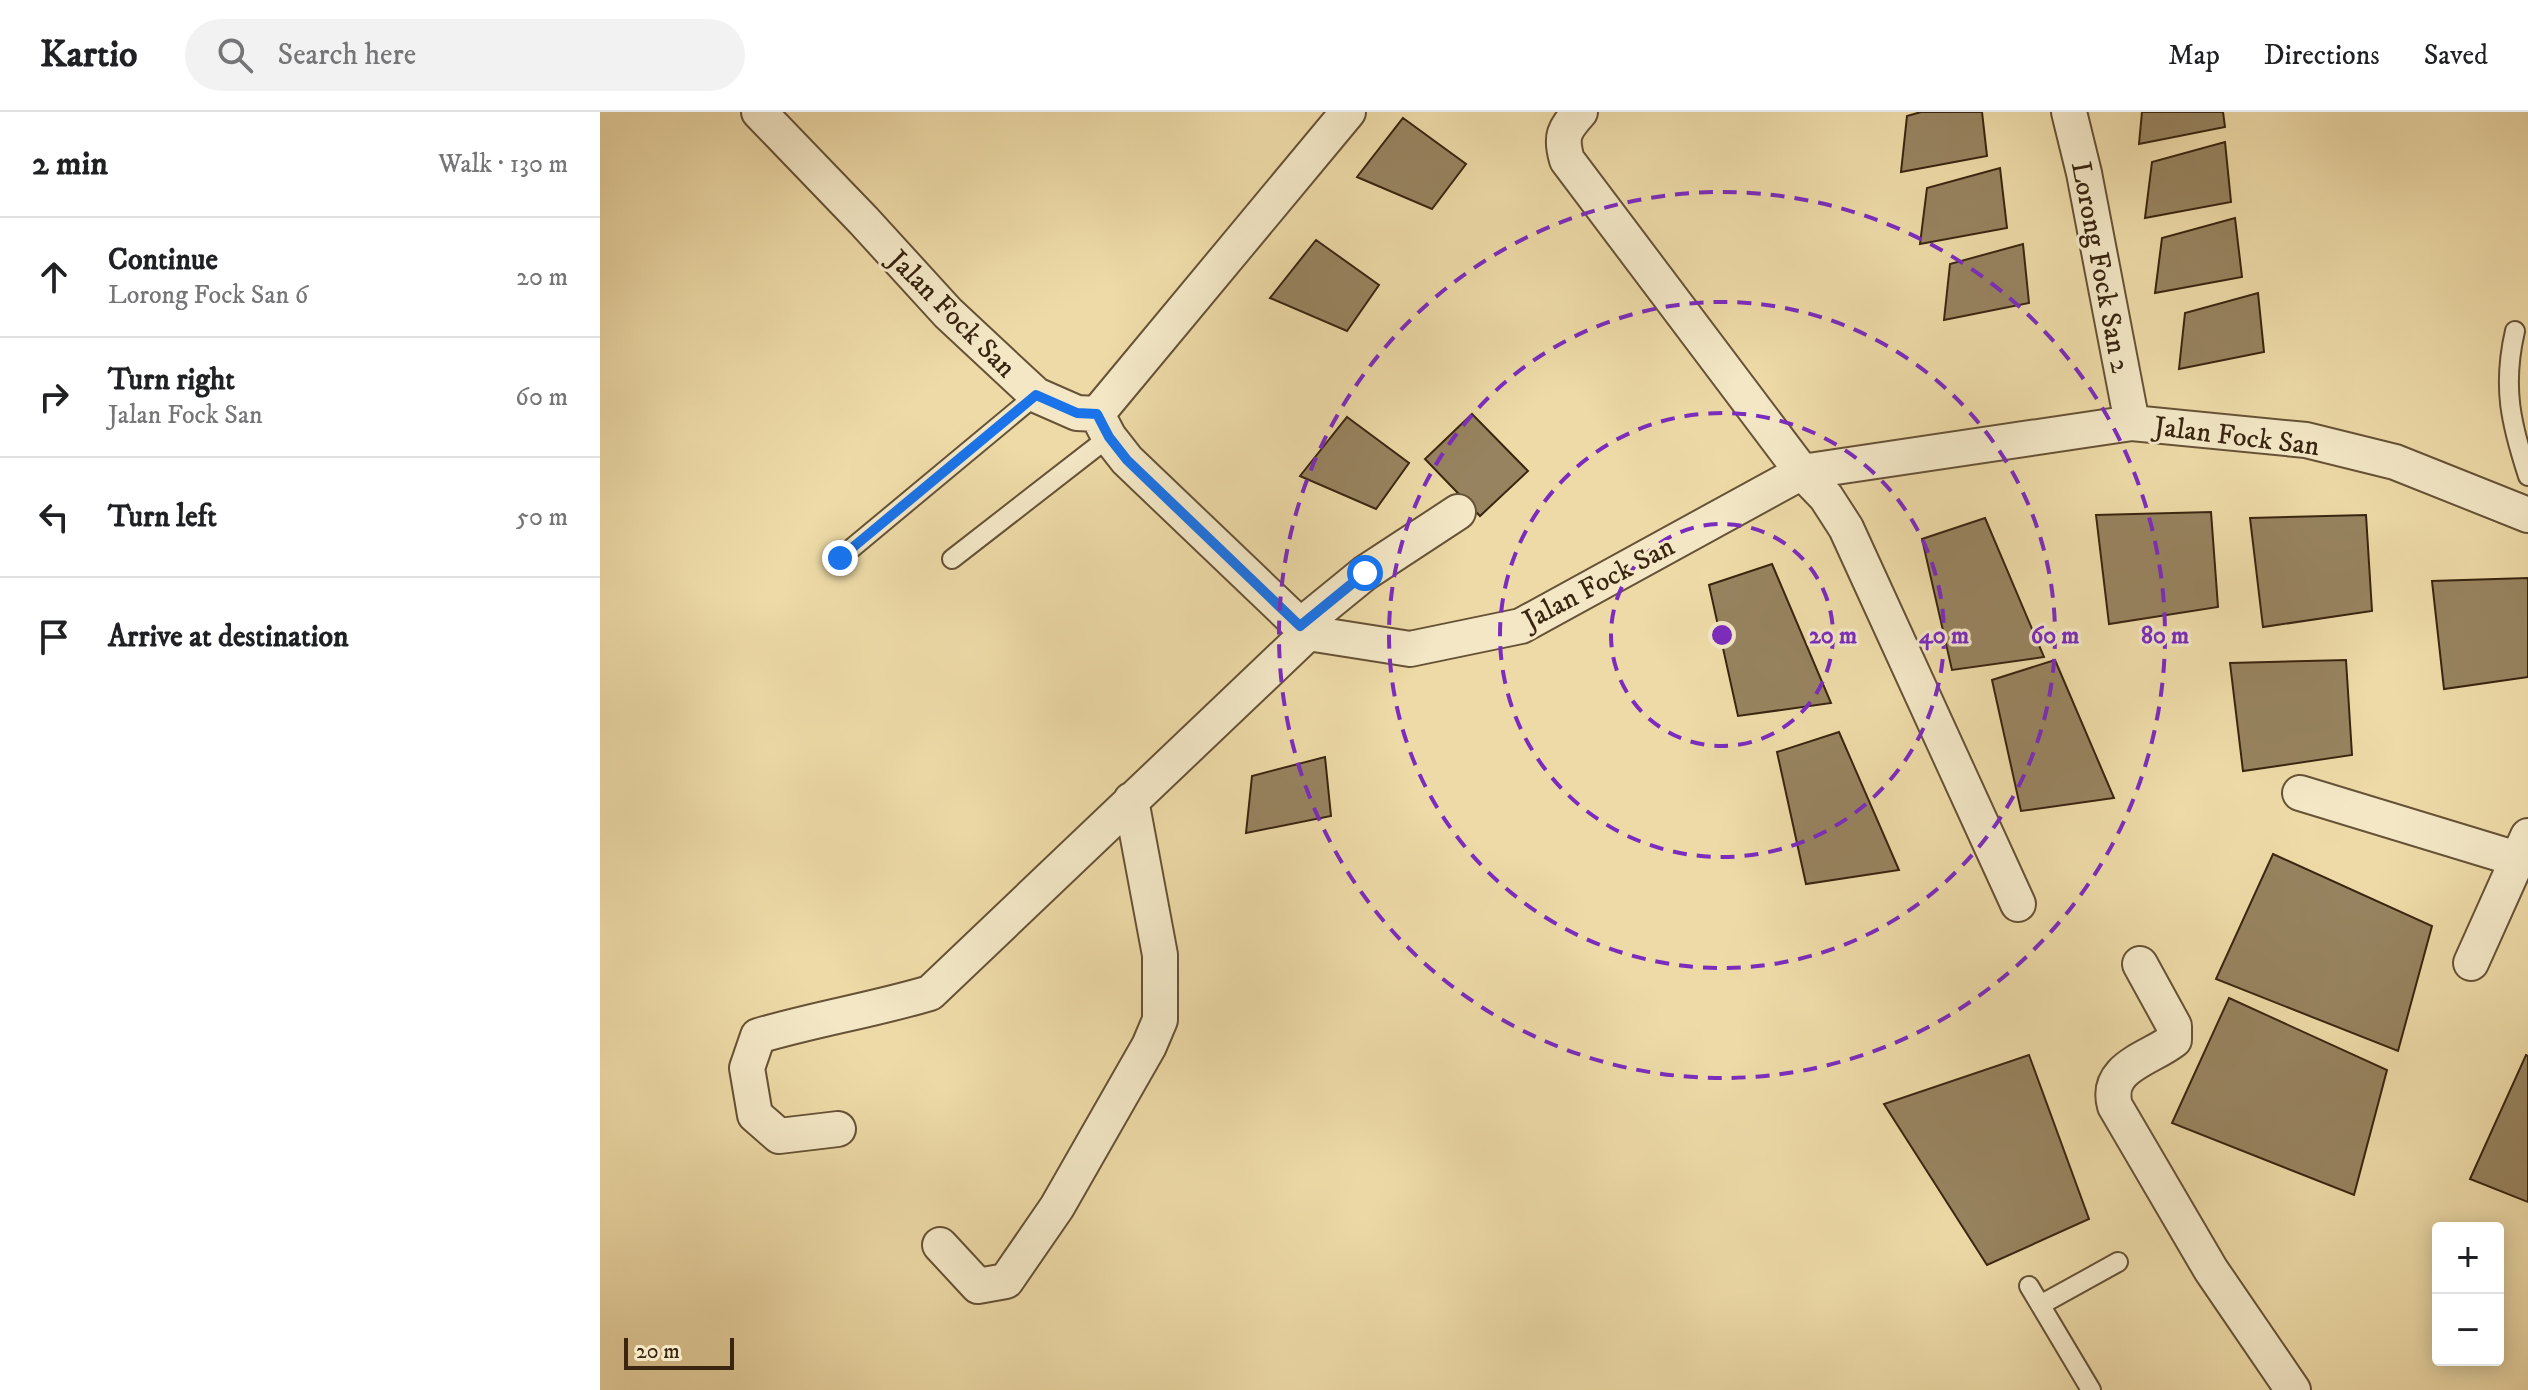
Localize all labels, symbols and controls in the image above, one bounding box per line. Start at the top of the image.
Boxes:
search box [185,19,745,91]
text: Kartio [40,31,137,79]
icon: search [213,33,257,77]
text: Search here [277,37,416,74]
text: Map [2168,38,2220,73]
text: Directions [2264,38,2380,73]
text: Saved [2424,38,2488,73]
text: 2 min [32,143,108,185]
text: Walk · 130 m [438,148,568,181]
street label: Lorong Fock San 2 [2063,159,2138,376]
street label: Jalan Fock San [879,241,1023,386]
text: Continue [108,242,218,279]
icon: ahead [32,255,76,299]
text: 20 m [516,261,568,294]
text: Lorong Fock San 6 [108,279,308,312]
text: Turn right [108,362,235,399]
icon: right [32,375,76,419]
text: 60 m [515,381,568,414]
text: Jalan Fock San [108,399,263,432]
street label: Jalan Fock San [2149,409,2322,464]
icon: left [32,495,76,539]
text: Turn left [108,499,217,536]
text: 50 m [516,501,568,534]
street label: Jalan Fock San [1514,529,1681,639]
route end [822,540,858,576]
route start [1347,555,1383,591]
icon: arrive [32,615,76,659]
text: Arrive at destination [108,619,349,656]
centre of rings [1708,621,1736,649]
text: 20 m [1809,621,1857,651]
text: 40 m [1919,621,1969,651]
text: 60 m [2031,621,2079,651]
text: 80 m [2141,621,2189,651]
map controls [2432,1222,2504,1366]
button: + [2432,1222,2504,1294]
button: − [2432,1294,2504,1366]
scale bar [624,1334,734,1370]
text: 20 m [636,1338,680,1365]

